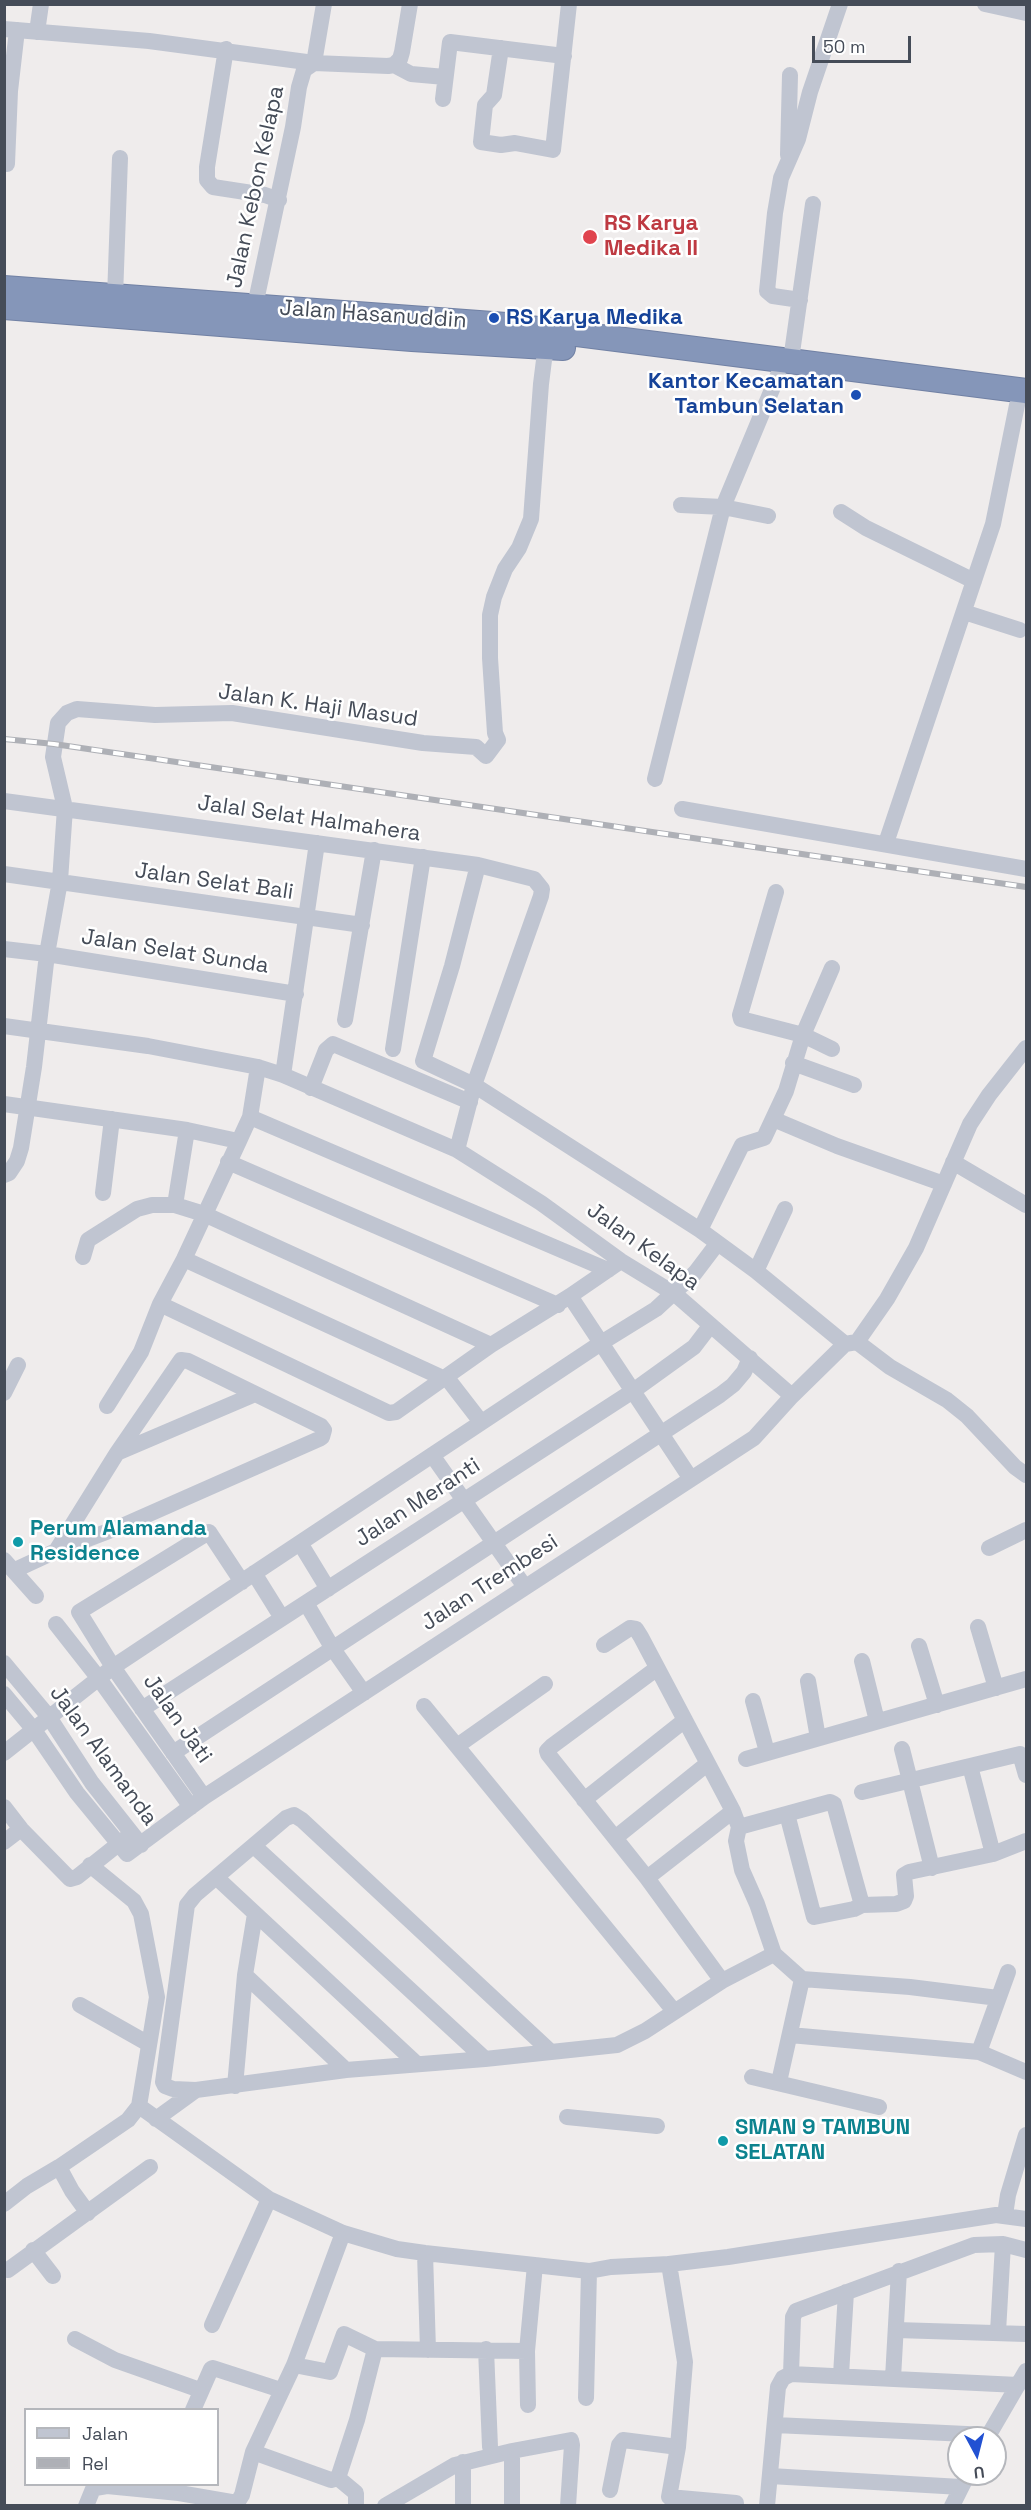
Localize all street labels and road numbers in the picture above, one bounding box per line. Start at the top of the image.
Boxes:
street label: Jalan Kebon Kelapa [222,83,290,291]
street label: Jalan Hasanuddin [279,295,467,335]
street label: Jalan K. Haji Masud [216,679,420,733]
street label: Jalal Selat Halmahera [196,790,422,848]
street label: Jalan Selat Bali [133,858,295,906]
street label: Jalan Selat Sunda [79,924,271,980]
street label: Jalan Kelapa [581,1197,705,1297]
street label: Jalan Meranti [351,1453,485,1553]
street label: Jalan Trembesi [417,1529,563,1637]
street label: Jalan Jati [137,1670,217,1768]
street label: Jalan Alamanda [44,1681,162,1831]

